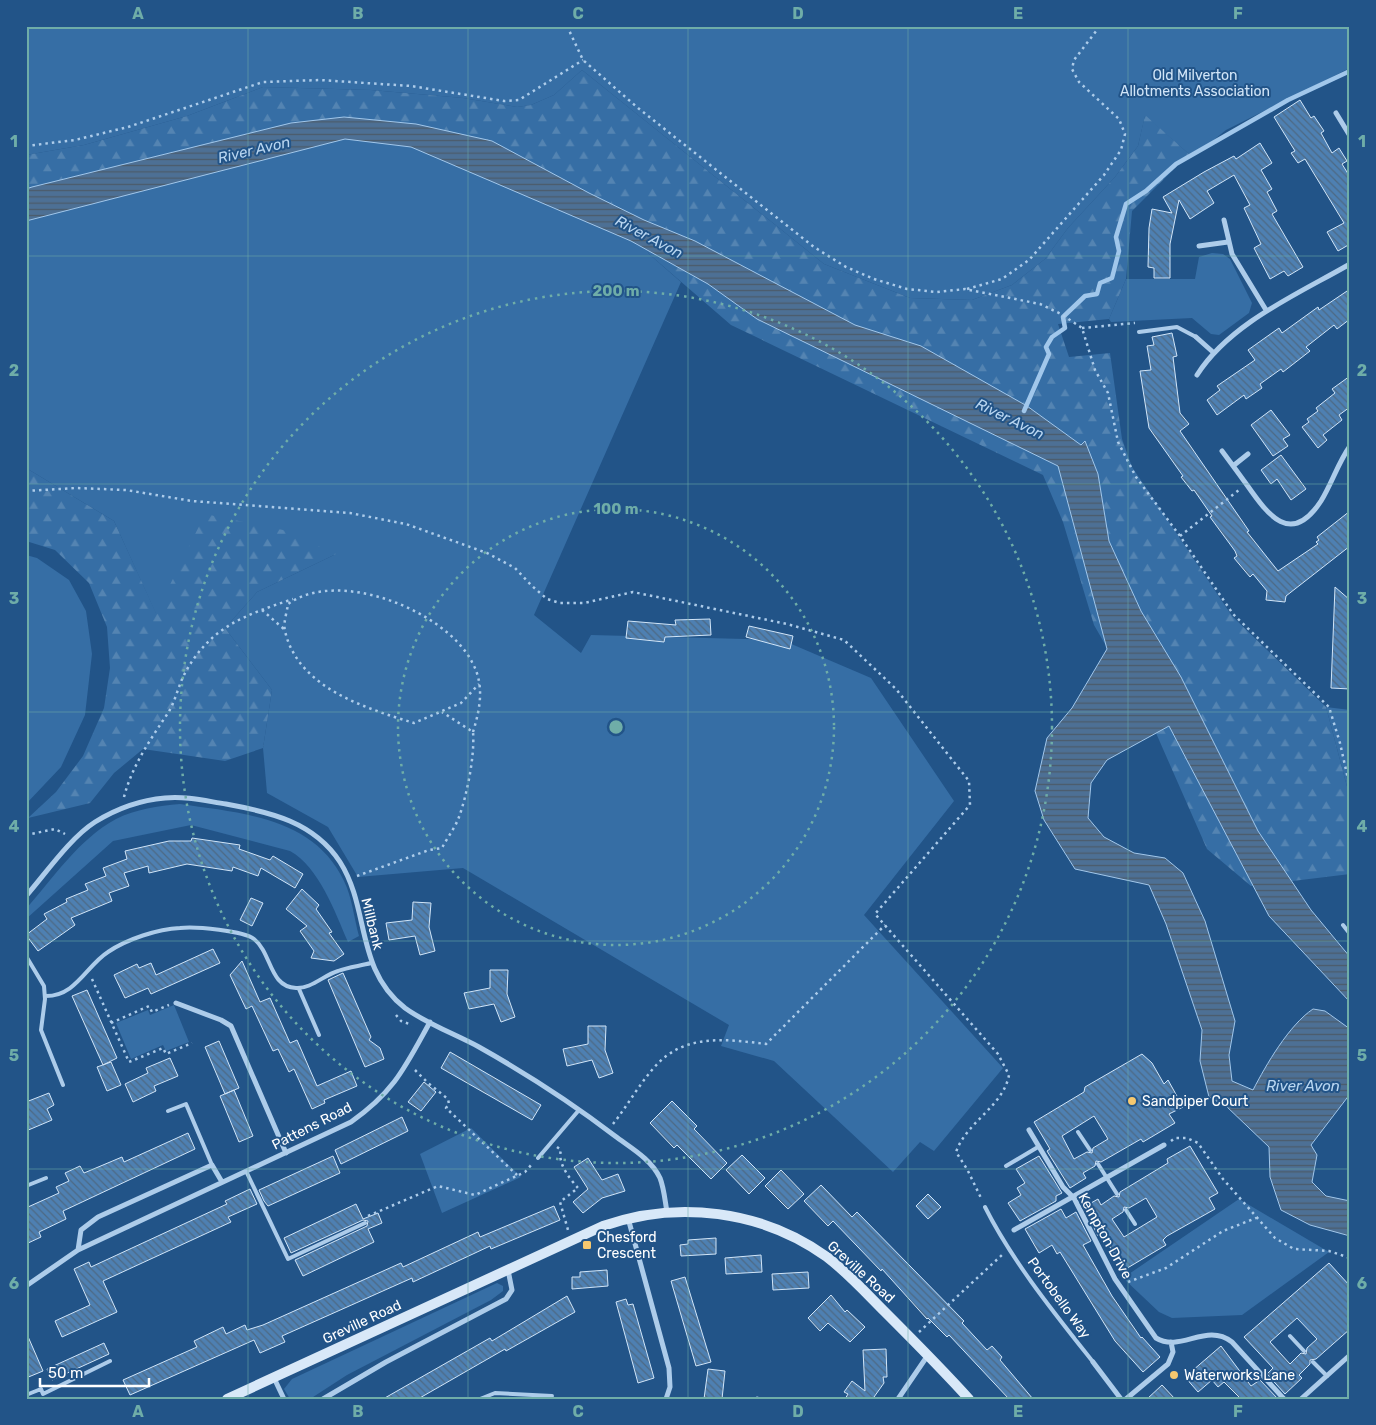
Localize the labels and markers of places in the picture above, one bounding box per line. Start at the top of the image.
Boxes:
centre of rings [607,718,625,736]
place label: Sandpiper Court [1142,1093,1249,1110]
marker: Sandpiper Court [1126,1095,1138,1107]
place label: Chesford Crescent [597,1229,657,1262]
marker: Chesford Crescent [581,1239,593,1251]
place label: Waterworks Lane [1184,1367,1295,1384]
marker: Waterworks Lane [1168,1369,1180,1381]

